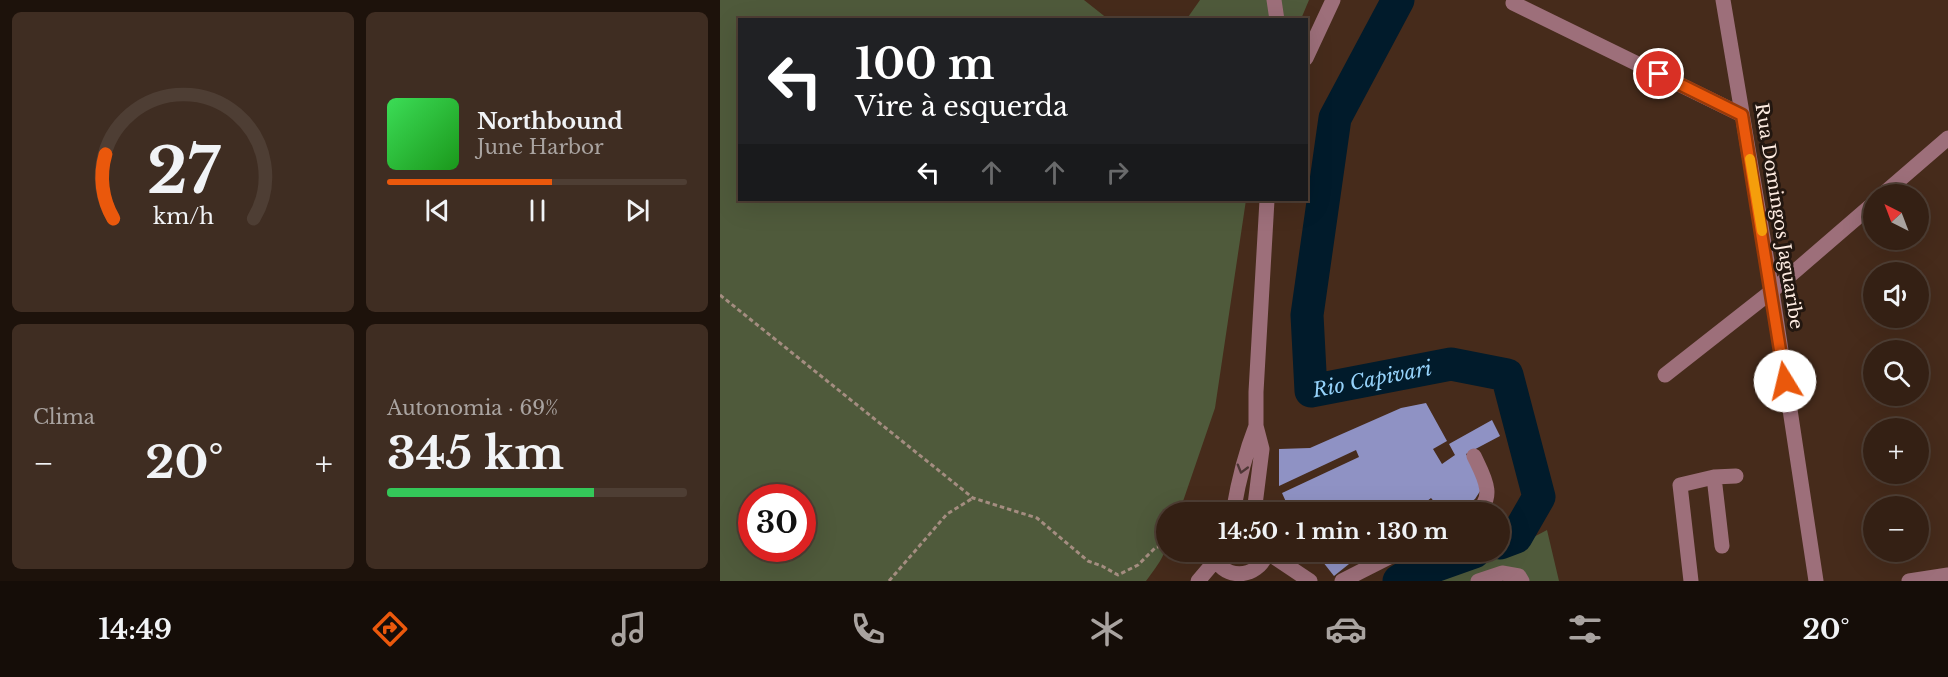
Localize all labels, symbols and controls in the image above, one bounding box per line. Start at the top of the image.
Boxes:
text: 100 m [855,38,994,90]
icon: left [756,42,834,120]
pin [1633,48,1684,99]
icon: arrive [1642,57,1675,90]
text: Vire à esquerda [855,90,1068,123]
street label: Rua Domingos Jaguaribe [1750,101,1808,331]
text: Northbound [477,108,623,135]
text: 27 [147,132,220,210]
text: June Harbor [477,135,604,159]
icon: left [912,156,945,189]
icon: ahead [975,156,1008,189]
icon: ahead [1038,156,1071,189]
icon: right [1101,156,1134,189]
north arrow [1863,184,1929,250]
map controls [1863,184,1929,562]
icon: previous [421,194,454,227]
icon: pause [521,194,554,227]
icon: next [621,194,654,227]
text: km/h [153,204,214,231]
button: sound [1863,262,1929,328]
button: search [1863,340,1929,406]
position arrow [1753,349,1817,413]
water label: Rio Capivari [1309,356,1434,403]
text: Autonomia · 69% [387,396,559,420]
text: Clima [33,405,95,429]
button: + [1863,418,1929,484]
text: 345 km [387,425,564,481]
text: 20° [145,434,224,490]
text: − [33,443,54,484]
text: + [315,443,333,484]
one-way arrow [1237,463,1249,473]
speed limit sign: 30 [738,484,816,562]
button: − [1863,496,1929,562]
text: 14:50 · 1 min · 130 m [1218,518,1448,545]
icon: directions [369,608,411,650]
icon: music [608,608,650,650]
icon: phone [847,608,889,650]
icon: climate [1086,608,1128,650]
icon: car [1325,608,1367,650]
icon: filters [1564,608,1606,650]
text: 14:49 [98,613,172,646]
text: 20° [1803,613,1850,646]

